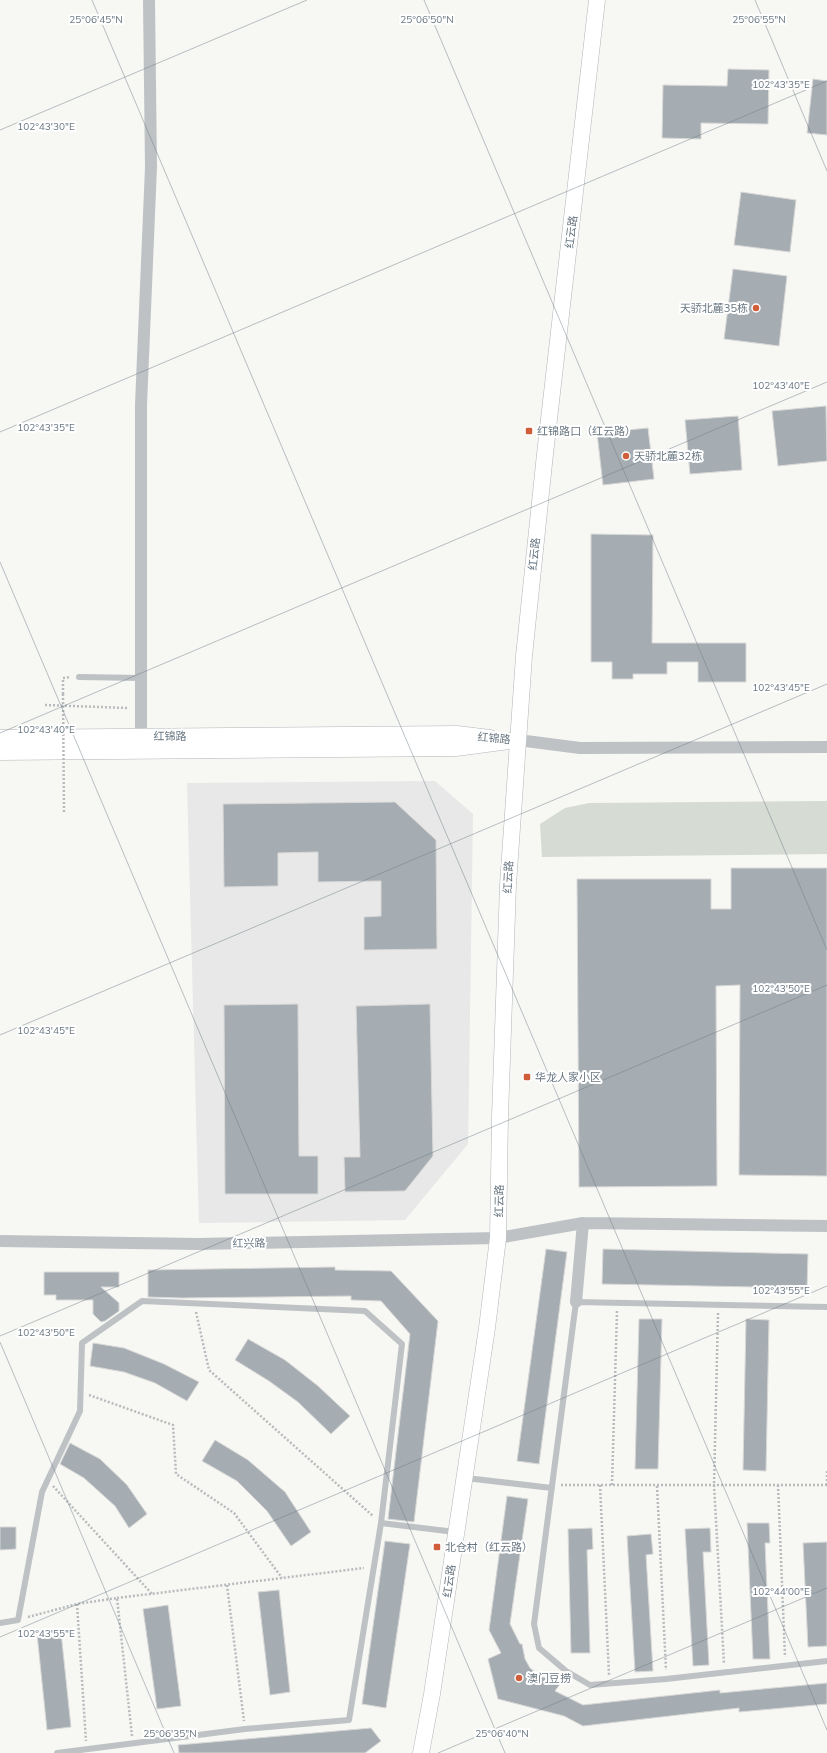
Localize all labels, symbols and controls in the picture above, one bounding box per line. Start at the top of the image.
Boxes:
text: 25°06'45"N [69,13,123,26]
text: 25°06'50"N [400,13,454,26]
text: 25°06'55"N [732,13,786,26]
text: 102°43'35"E [752,78,810,91]
text: 102°43'30"E [17,120,75,133]
street label: 红云路 [562,215,580,249]
place label: 天骄北麓35栋 [680,301,748,315]
marker: 天骄北麓35栋 [751,303,761,313]
text: 102°43'40"E [752,379,810,392]
text: 102°43'35"E [17,421,75,434]
place label: 红锦路口（红云路） [537,424,636,438]
marker: 红锦路口（红云路） [524,426,534,436]
place label: 天骄北麓32栋 [634,449,702,463]
marker: 天骄北麓32栋 [621,451,631,461]
street label: 红云路 [525,537,543,571]
text: 102°43'45"E [752,681,810,694]
text: 102°43'40"E [17,723,75,736]
street label: 红锦路 [154,729,187,743]
street label: 红锦路 [477,730,511,746]
street label: 红云路 [500,860,516,894]
text: 102°43'50"E [752,982,810,995]
text: 102°43'45"E [17,1024,75,1037]
place label: 华龙人家小区 [535,1070,601,1084]
marker: 华龙人家小区 [522,1072,532,1082]
street label: 红云路 [492,1184,506,1218]
street label: 红兴路 [232,1236,266,1250]
text: 102°43'55"E [752,1284,810,1297]
text: 102°43'50"E [17,1326,75,1339]
place label: 北仓村（红云路） [445,1540,533,1554]
marker: 北仓村（红云路） [432,1542,442,1552]
street label: 红云路 [440,1564,458,1598]
text: 102°44'00"E [752,1585,810,1598]
text: 102°43'55"E [17,1627,75,1640]
place label: 澳门豆捞 [527,1671,571,1685]
marker: 澳门豆捞 [514,1673,524,1683]
text: 25°06'35"N [143,1727,197,1740]
text: 25°06'40"N [475,1727,529,1740]

